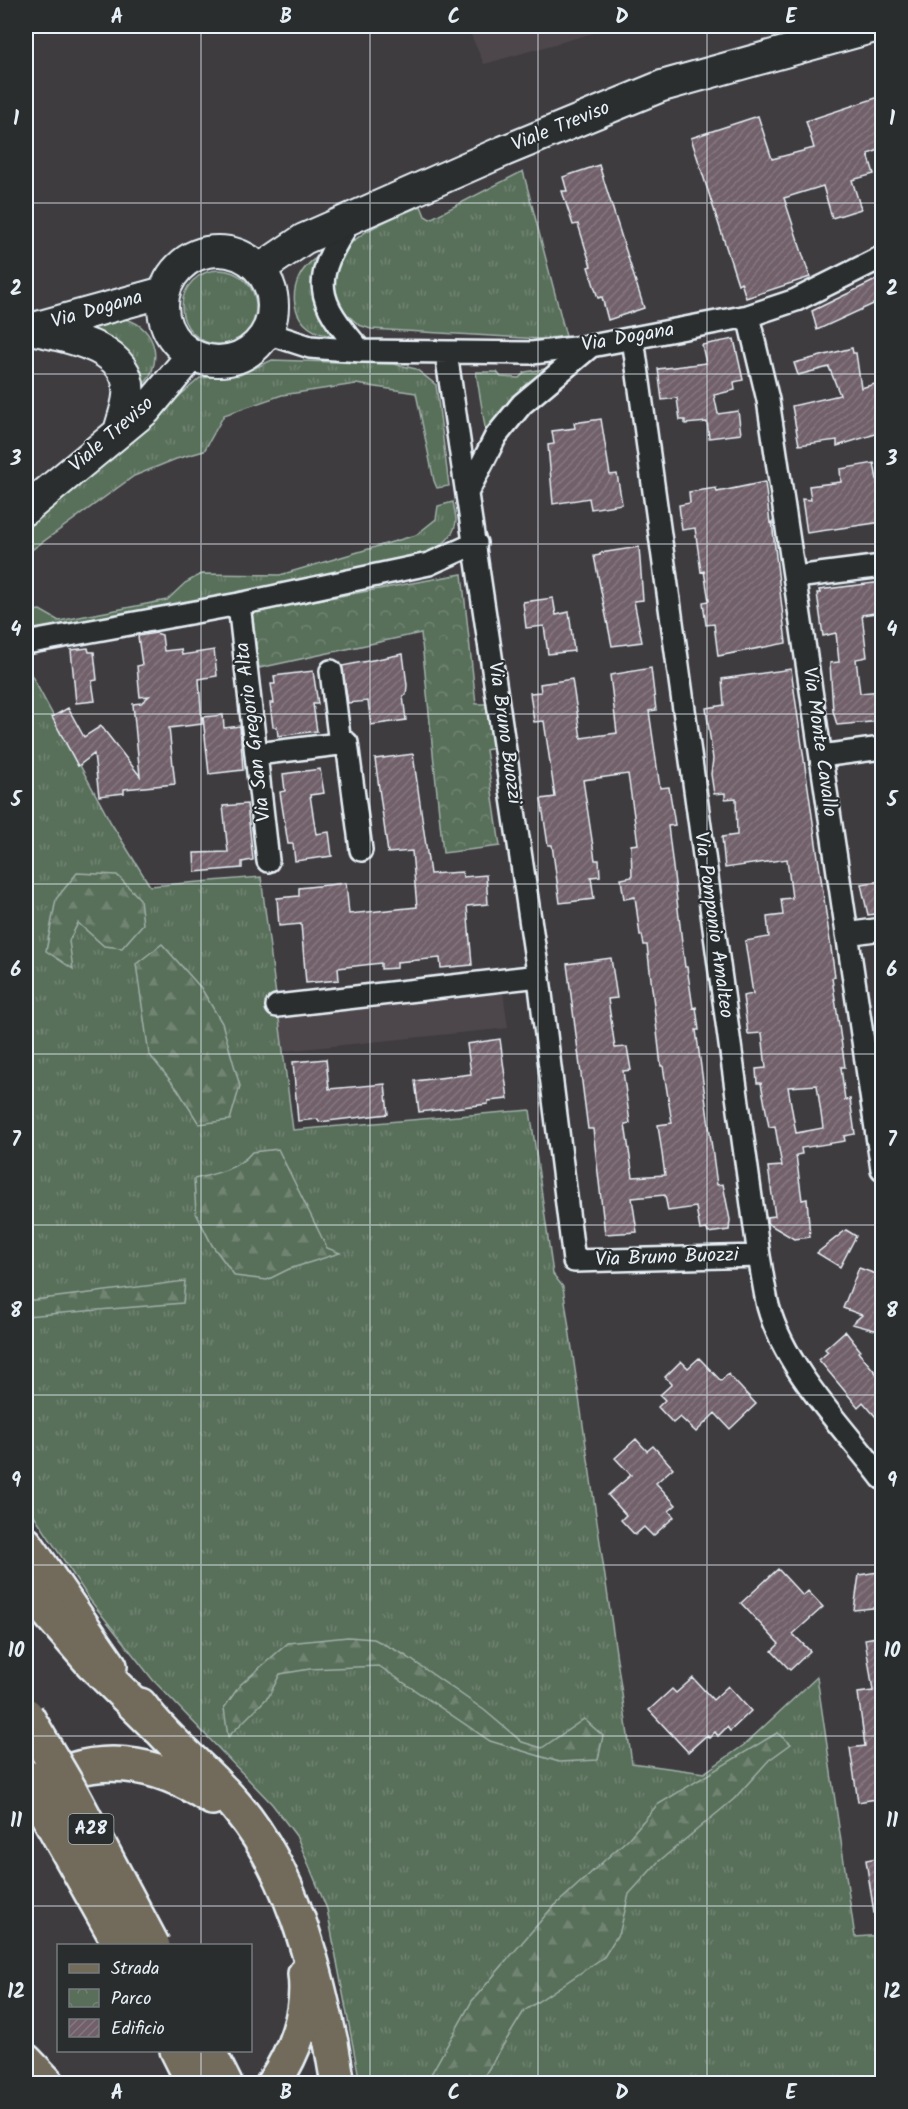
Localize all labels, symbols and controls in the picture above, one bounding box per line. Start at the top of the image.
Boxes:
text: A [111,2,123,34]
text: B [280,2,292,34]
text: C [448,2,460,34]
text: D [615,2,629,34]
text: E [785,2,797,34]
street label: Viale Treviso [507,93,615,161]
text: 1 [13,104,19,136]
text: 1 [889,104,895,136]
text: 2 [10,274,22,306]
text: 2 [886,274,898,306]
street label: Via Dogana [48,282,146,338]
street label: Via Dogana [579,314,677,362]
street label: Viale Treviso [62,389,162,481]
text: 3 [10,444,22,476]
text: 3 [886,444,898,476]
text: 4 [11,615,22,647]
text: 4 [887,615,898,647]
street label: Via San Gregorio Alta [227,640,281,824]
street label: Via Bruno Buozzi [478,660,530,807]
street label: Via Monte Cavallo [793,665,845,819]
text: 5 [10,785,23,817]
text: 5 [886,785,899,817]
street label: Via Pomponio Amalteo [684,830,742,1020]
text: 6 [11,955,22,987]
text: 6 [887,955,898,987]
text: 7 [11,1125,21,1157]
text: 7 [887,1125,897,1157]
street label: Via Bruno Buozzi [595,1239,740,1276]
text: 8 [10,1296,22,1328]
text: 8 [886,1296,898,1328]
text: 9 [11,1466,21,1498]
text: 9 [887,1466,897,1498]
text: 10 [8,1636,25,1668]
text: 10 [884,1636,901,1668]
text: 11 [10,1806,22,1838]
text: 11 [886,1806,898,1838]
road number: A28 [68,1814,113,1844]
legend [57,1944,252,2052]
text: Strada [111,1955,159,1984]
text: 12 [7,1977,25,2009]
text: 12 [883,1977,901,2009]
text: Parco [111,1985,151,2014]
text: Edificio [111,2015,165,2044]
text: A [111,2078,123,2109]
text: B [280,2078,292,2109]
text: C [448,2078,460,2109]
text: D [615,2078,629,2109]
text: E [785,2078,797,2109]

